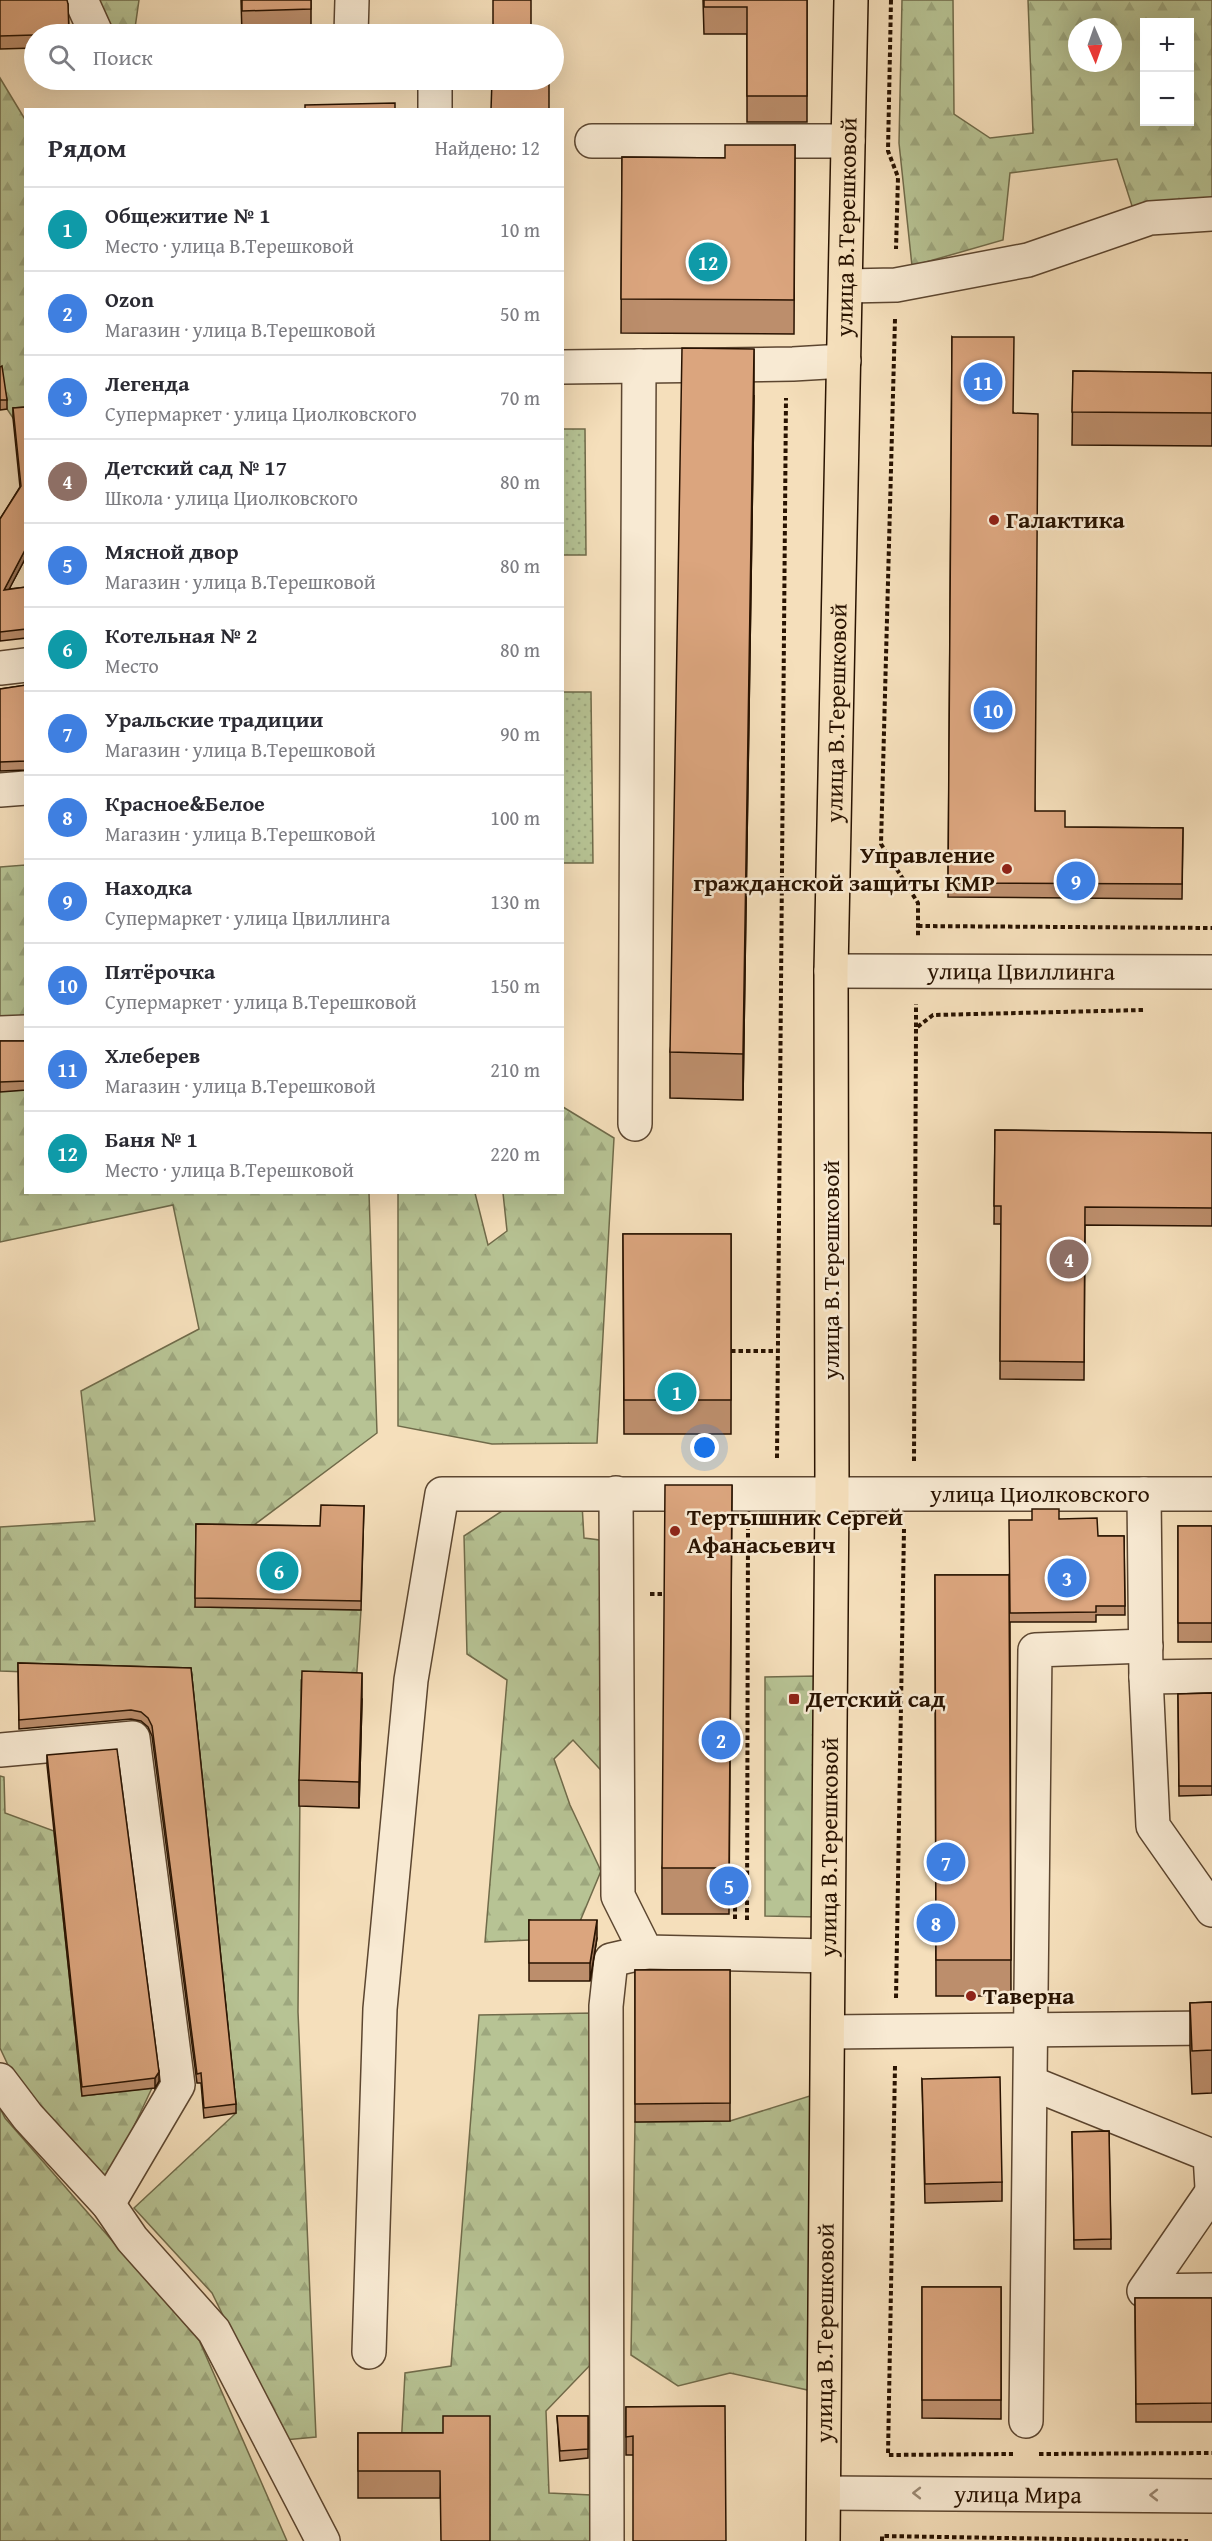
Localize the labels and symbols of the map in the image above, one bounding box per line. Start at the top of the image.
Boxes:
north arrow [1068,18,1122,72]
street label: улица В.Терешковой [826,117,866,338]
pin: 12 [688,240,728,284]
pin: 11 [964,360,1002,404]
place label: Галактика [1006,502,1125,537]
marker: Галактика [987,513,1001,527]
street label: улица В.Терешковой [816,603,856,824]
pin: 10 [974,688,1012,732]
place label: Управление гражданской защиты КМР [693,837,995,900]
pin: 9 [1056,858,1096,904]
marker: Управление гражданской защиты КМР [1000,862,1014,876]
street label: улица Цвиллинга [926,953,1116,989]
street label: улица В.Терешковой [813,1160,848,1381]
pin: 4 [1050,1236,1088,1282]
pin: 1 [658,1370,696,1414]
your location [690,1433,719,1462]
street label: улица Циолковского [929,1476,1150,1511]
place label: Тертышник Сергей Афанасьевич [687,1499,903,1562]
marker: Тертышник Сергей Афанасьевич [668,1524,682,1538]
pin: 6 [260,1548,298,1594]
pin: 3 [1048,1556,1086,1600]
place label: Детский сад [805,1681,946,1716]
marker: Детский сад [787,1692,801,1706]
pin: 2 [702,1718,740,1762]
street label: улица В.Терешковой [810,1737,847,1958]
pin: 7 [926,1840,966,1884]
pin: 5 [710,1864,748,1908]
pin: 8 [916,1900,956,1946]
place label: Таверна [983,1978,1075,2013]
marker: Таверна [964,1989,978,2003]
street label: улица В.Терешковой [806,2223,843,2444]
street label: улица Мира [953,2476,1083,2512]
one-way arrow [912,2487,921,2499]
one-way arrow [1149,2489,1158,2501]

